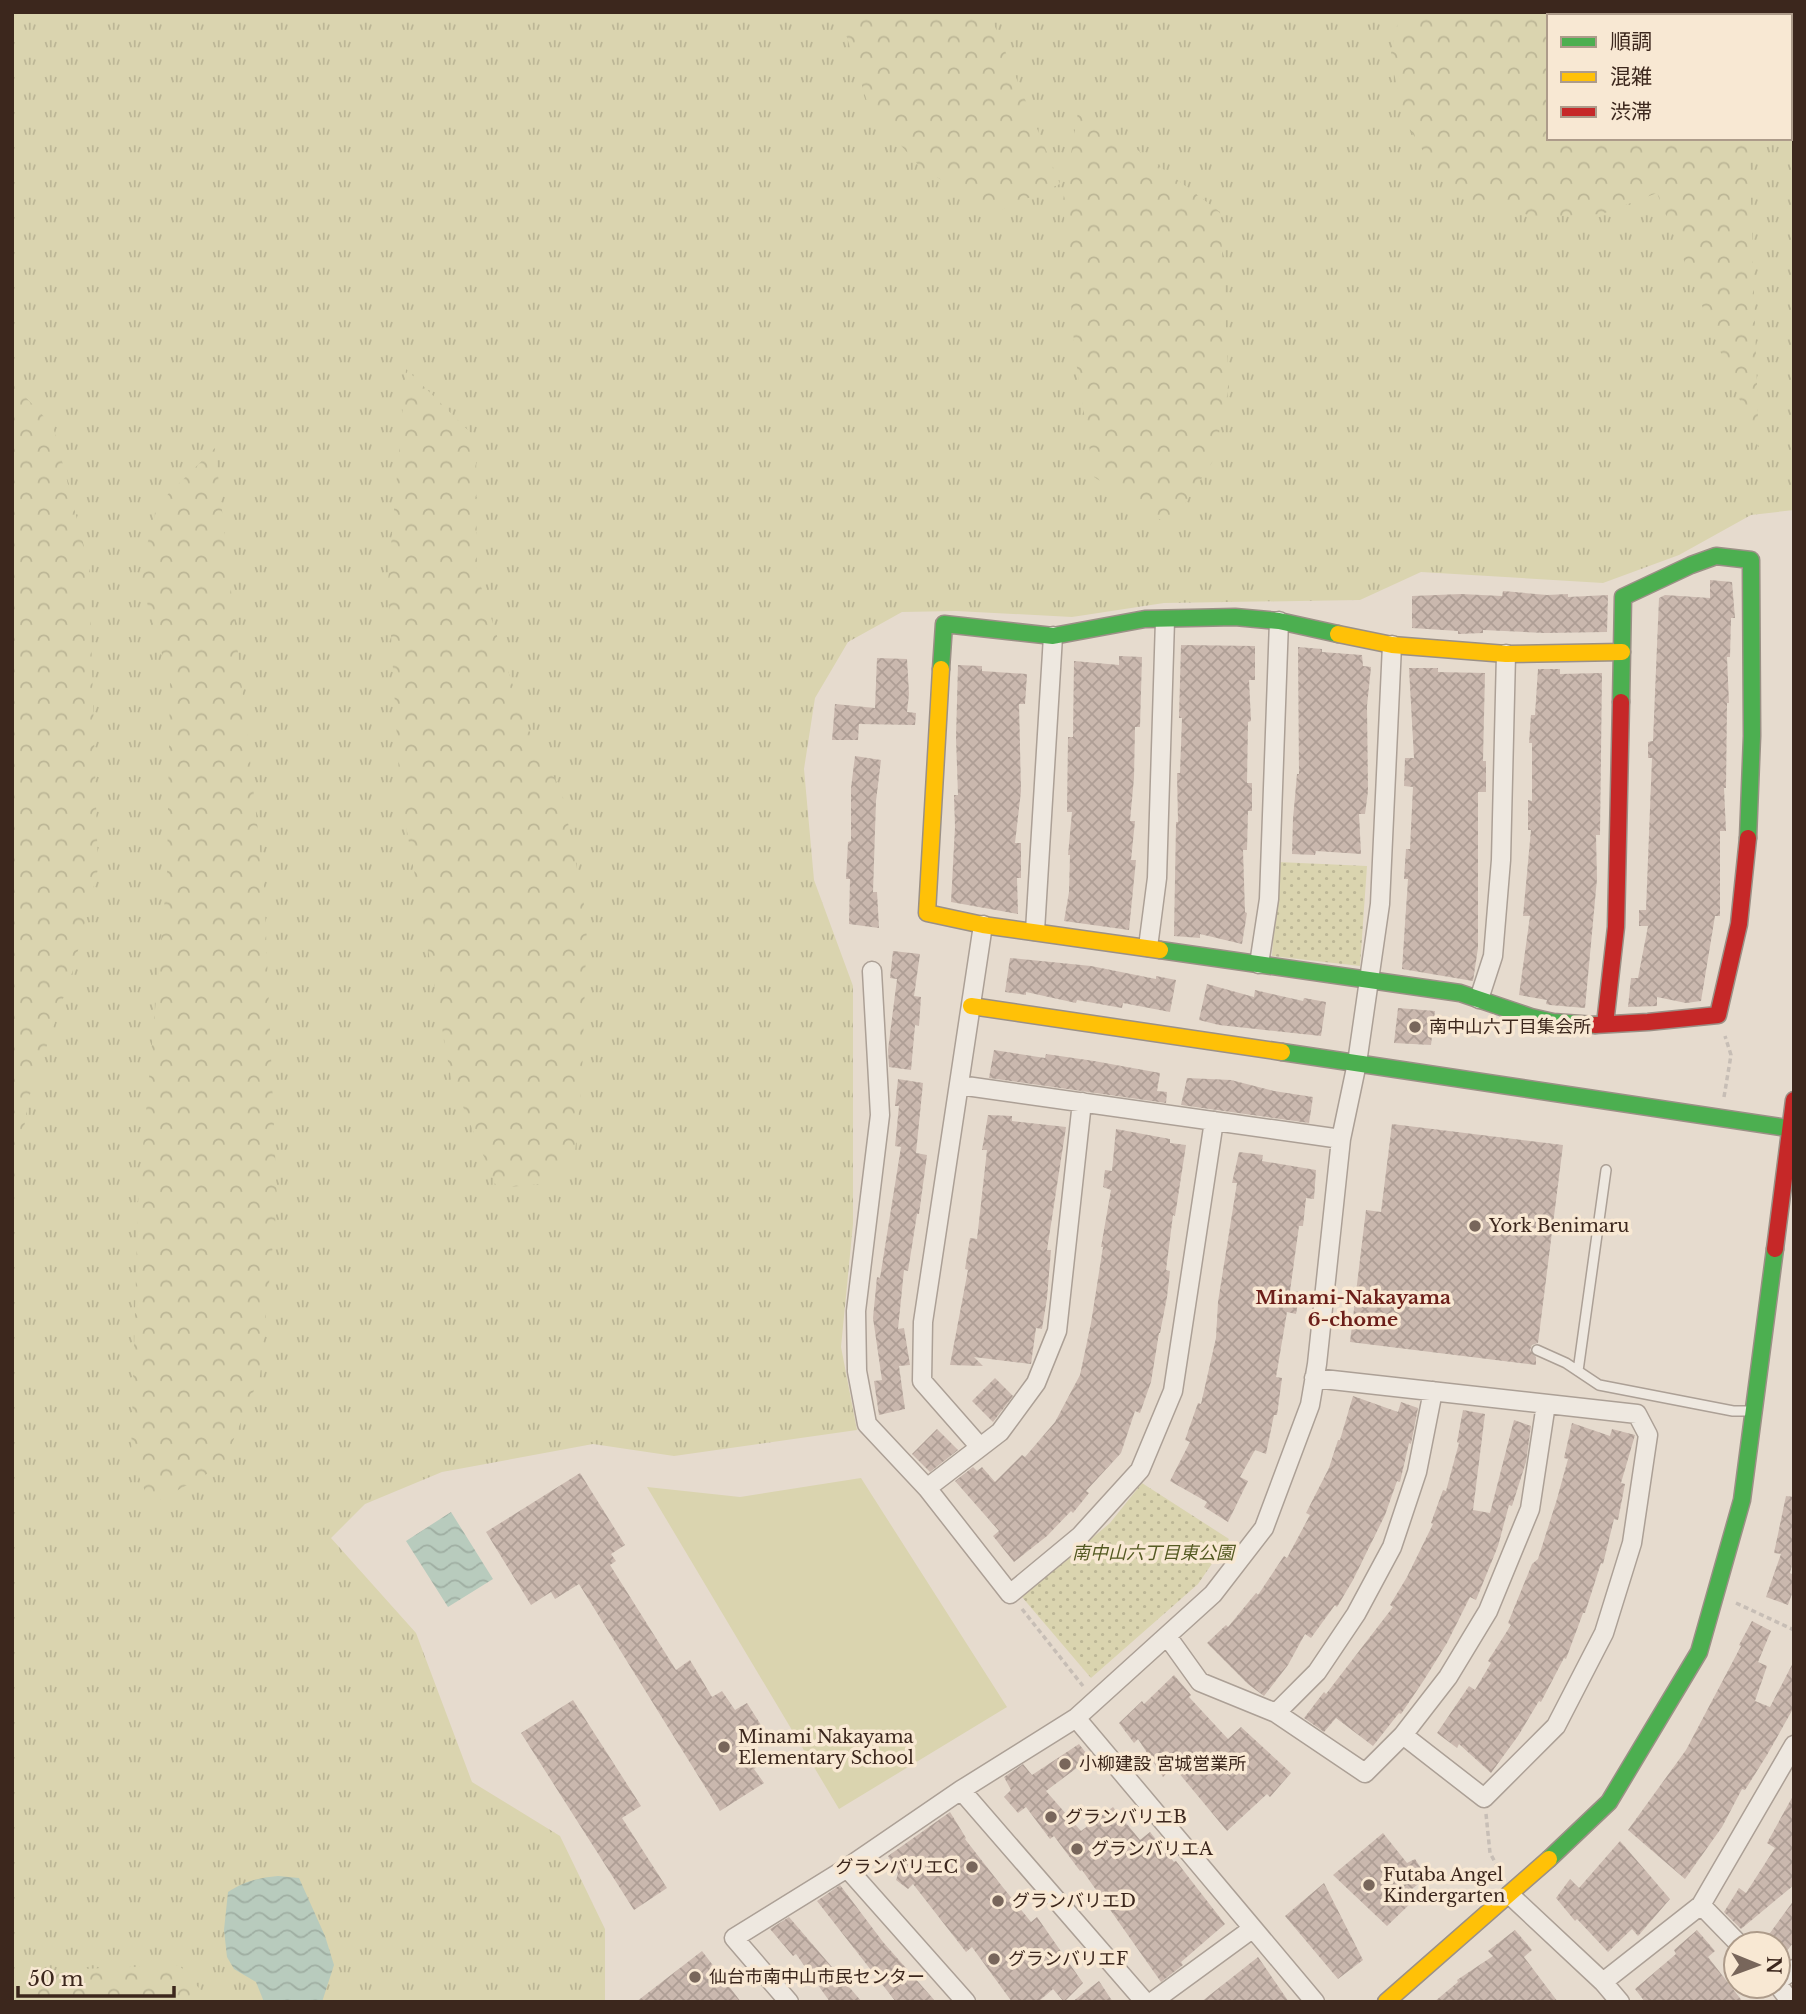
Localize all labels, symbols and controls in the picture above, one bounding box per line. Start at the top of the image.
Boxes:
legend [1547,14,1792,140]
text: 順調 [1610,29,1652,55]
text: 混雑 [1610,64,1652,90]
text: 渋滞 [1610,99,1652,125]
place label: 南中山六丁目集会所 [1429,1016,1591,1038]
marker: 南中山六丁目集会所 [1407,1019,1423,1035]
place label: York Benimaru [1488,1215,1629,1237]
marker: York Benimaru [1467,1218,1483,1234]
district label: Minami-Nakayama 6-chome [1255,1286,1451,1331]
park label: 南中山六丁目東公園 [1072,1542,1237,1564]
place label: Minami Nakayama Elementary School [738,1726,914,1769]
marker: Minami Nakayama Elementary School [716,1739,732,1755]
place label: 小柳建設 宮城営業所 [1079,1753,1246,1775]
marker: 小柳建設 宮城営業所 [1057,1756,1073,1772]
place label: グランバリエB [1065,1806,1187,1828]
marker: グランバリエB [1043,1809,1059,1825]
place label: グランバリエA [1091,1838,1214,1860]
marker: グランバリエA [1069,1841,1085,1857]
place label: グランバリエC [836,1856,958,1878]
marker: グランバリエC [964,1859,980,1875]
place label: Futaba Angel Kindergarten [1383,1864,1505,1907]
marker: Futaba Angel Kindergarten [1361,1877,1377,1893]
place label: グランバリエD [1012,1890,1136,1912]
marker: グランバリエD [990,1893,1006,1909]
north arrow [1722,1930,1792,2000]
place label: グランバリエF [1008,1948,1128,1970]
marker: グランバリエF [986,1951,1002,1967]
scale bar [18,1954,173,1998]
text: N [1762,1956,1785,1975]
text: 50 m [28,1966,84,1992]
place label: 仙台市南中山市民センター [709,1966,925,1988]
marker: 仙台市南中山市民センター [687,1969,703,1985]

